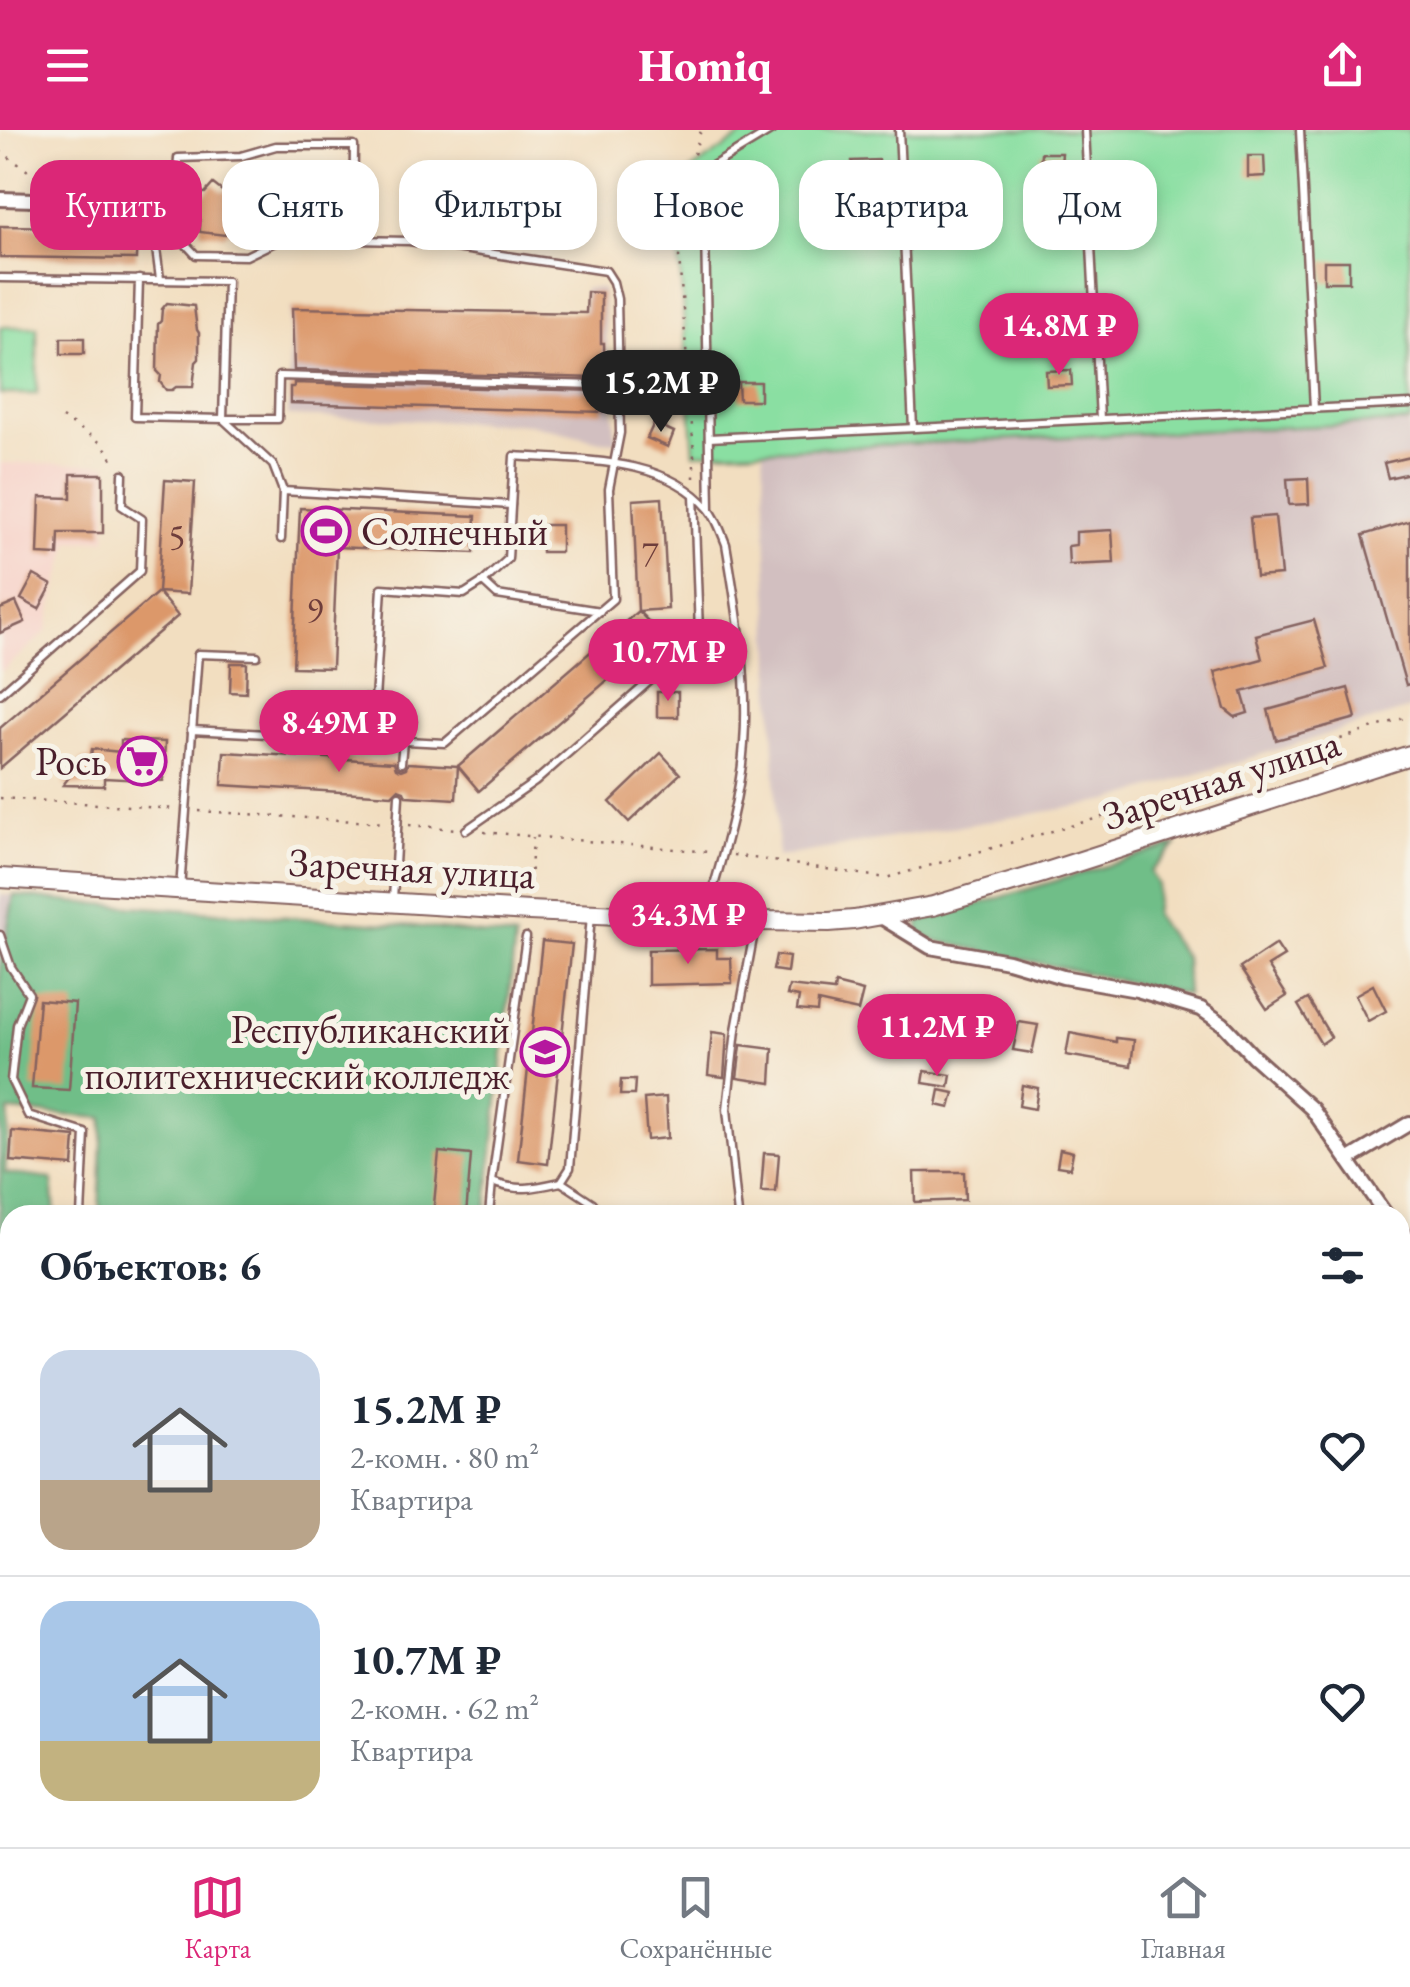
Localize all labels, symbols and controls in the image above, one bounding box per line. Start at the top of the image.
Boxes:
text: Homiq [638,36,772,94]
icon: menu [40,38,95,93]
icon: share [1315,38,1370,93]
chip: Купить [30,160,202,250]
chip: Снять [222,160,379,250]
chip: Фильтры [399,160,597,250]
chip: Новое [617,160,779,250]
chip: Квартира [799,160,1003,250]
chip: Дом [1023,160,1157,250]
pin: 14.8M ₽ [967,293,1151,378]
text: 14.8M ₽ [1001,304,1117,346]
pin: 15.2M ₽ [569,350,753,435]
text: 15.2M ₽ [603,361,719,403]
sports icon: Солнечный [300,505,352,557]
place label: Солнечный [361,505,548,557]
house number: 5 [169,514,185,559]
house number: 7 [642,531,659,576]
house number: 9 [307,587,324,632]
pin: 10.7M ₽ [576,619,760,704]
text: 10.7M ₽ [610,630,726,672]
pin: 8.49M ₽ [247,690,431,775]
text: 8.49M ₽ [281,701,397,743]
street label: Заречная улица [1096,716,1346,842]
place label: Рось [35,735,107,787]
supermarket icon: Рось [116,735,168,787]
street label: Заречная улица [287,836,537,900]
pin: 34.3M ₽ [596,882,780,967]
text: 34.3M ₽ [630,893,746,935]
pin: 11.2M ₽ [845,994,1029,1079]
place label: Республиканский политехнический колледж [85,1003,510,1101]
text: 11.2M ₽ [879,1005,995,1047]
school or university icon: Республиканский политехнический колледж [519,1026,571,1078]
text: Объектов: 6 [40,1238,261,1293]
icon: filters [1315,1238,1370,1293]
text: 15.2M ₽ [350,1381,501,1436]
icon: home [120,1390,240,1510]
icon: heart [1315,1423,1370,1478]
text: 2-комн. · 80 m² [350,1436,539,1478]
text: Квартира [350,1478,473,1520]
text: 10.7M ₽ [350,1632,501,1687]
icon: home [120,1641,240,1761]
icon: heart [1315,1674,1370,1729]
text: 2-комн. · 62 m² [350,1687,539,1729]
text: Квартира [350,1729,473,1771]
tab: Карта [184,1870,251,1966]
tab: Сохранённые [619,1870,772,1966]
tab: Главная [1140,1870,1226,1966]

